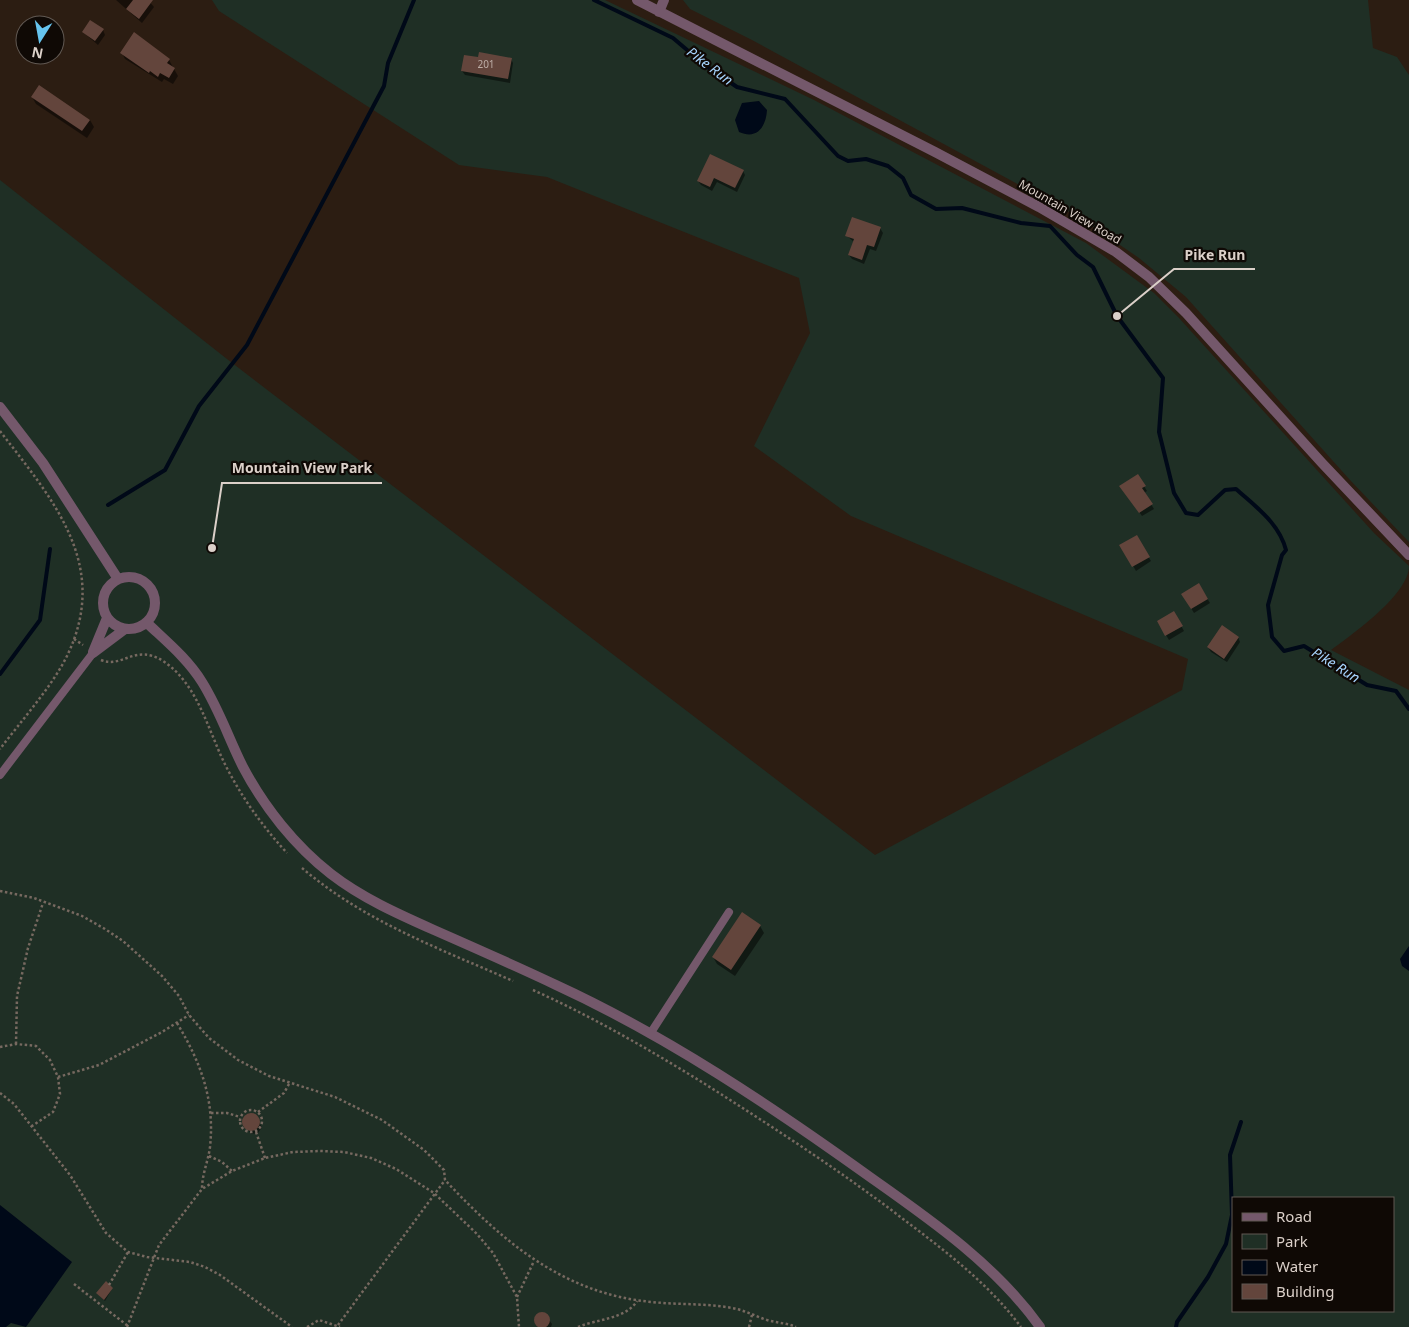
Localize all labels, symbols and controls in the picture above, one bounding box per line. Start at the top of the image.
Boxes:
north arrow [15,15,65,65]
water label: Pike Run [683,42,737,89]
text: N [30,43,45,64]
house number: 201 [477,57,495,71]
street label: Mountain View Road [1016,175,1125,248]
callout: Pike Run [1174,240,1255,269]
text: Pike Run [1185,245,1245,264]
callout: Mountain View Park [222,454,382,483]
text: Mountain View Park [232,458,373,477]
water label: Pike Run [1309,642,1364,687]
legend [1232,1197,1394,1312]
text: Road [1276,1206,1312,1226]
text: Park [1276,1231,1308,1251]
text: Water [1276,1256,1318,1276]
text: Building [1276,1281,1334,1301]

